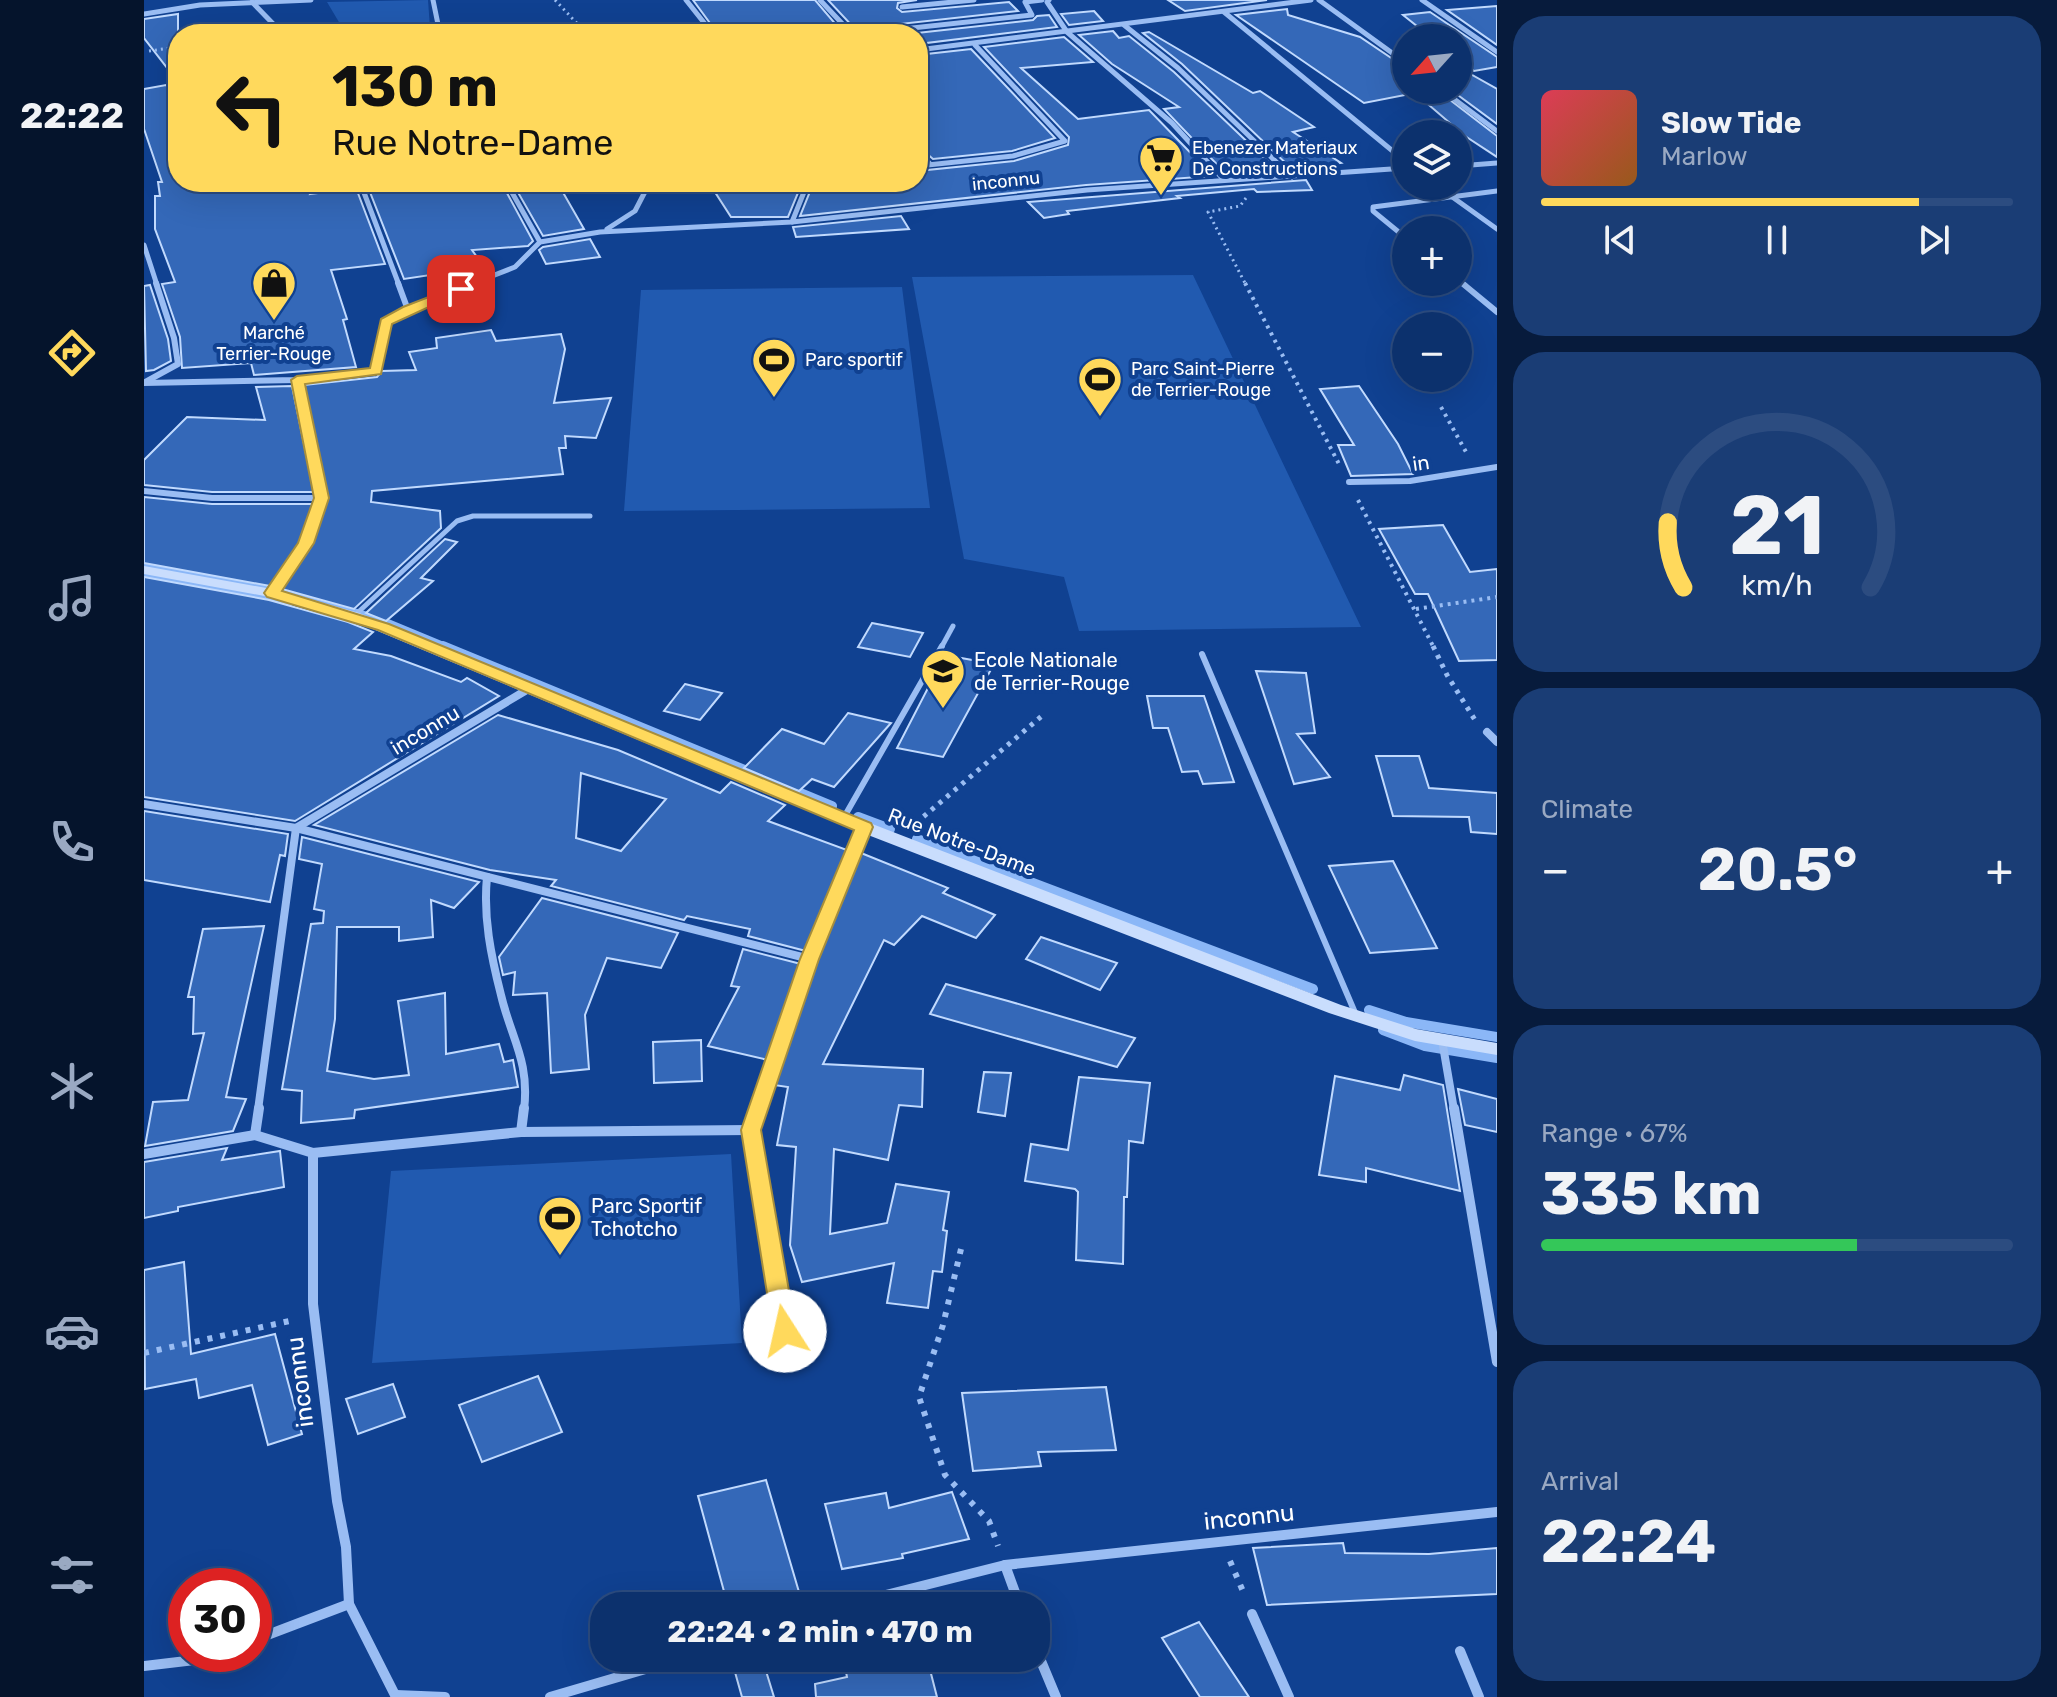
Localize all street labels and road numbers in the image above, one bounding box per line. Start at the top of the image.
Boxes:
street label: inconnu [971,166,1041,196]
street label: in [1411,450,1431,476]
street label: inconnu [386,700,464,760]
street label: Rue Notre-Dame [885,803,1039,881]
street label: inconnu [281,1335,319,1429]
street label: inconnu [1202,1498,1296,1536]

